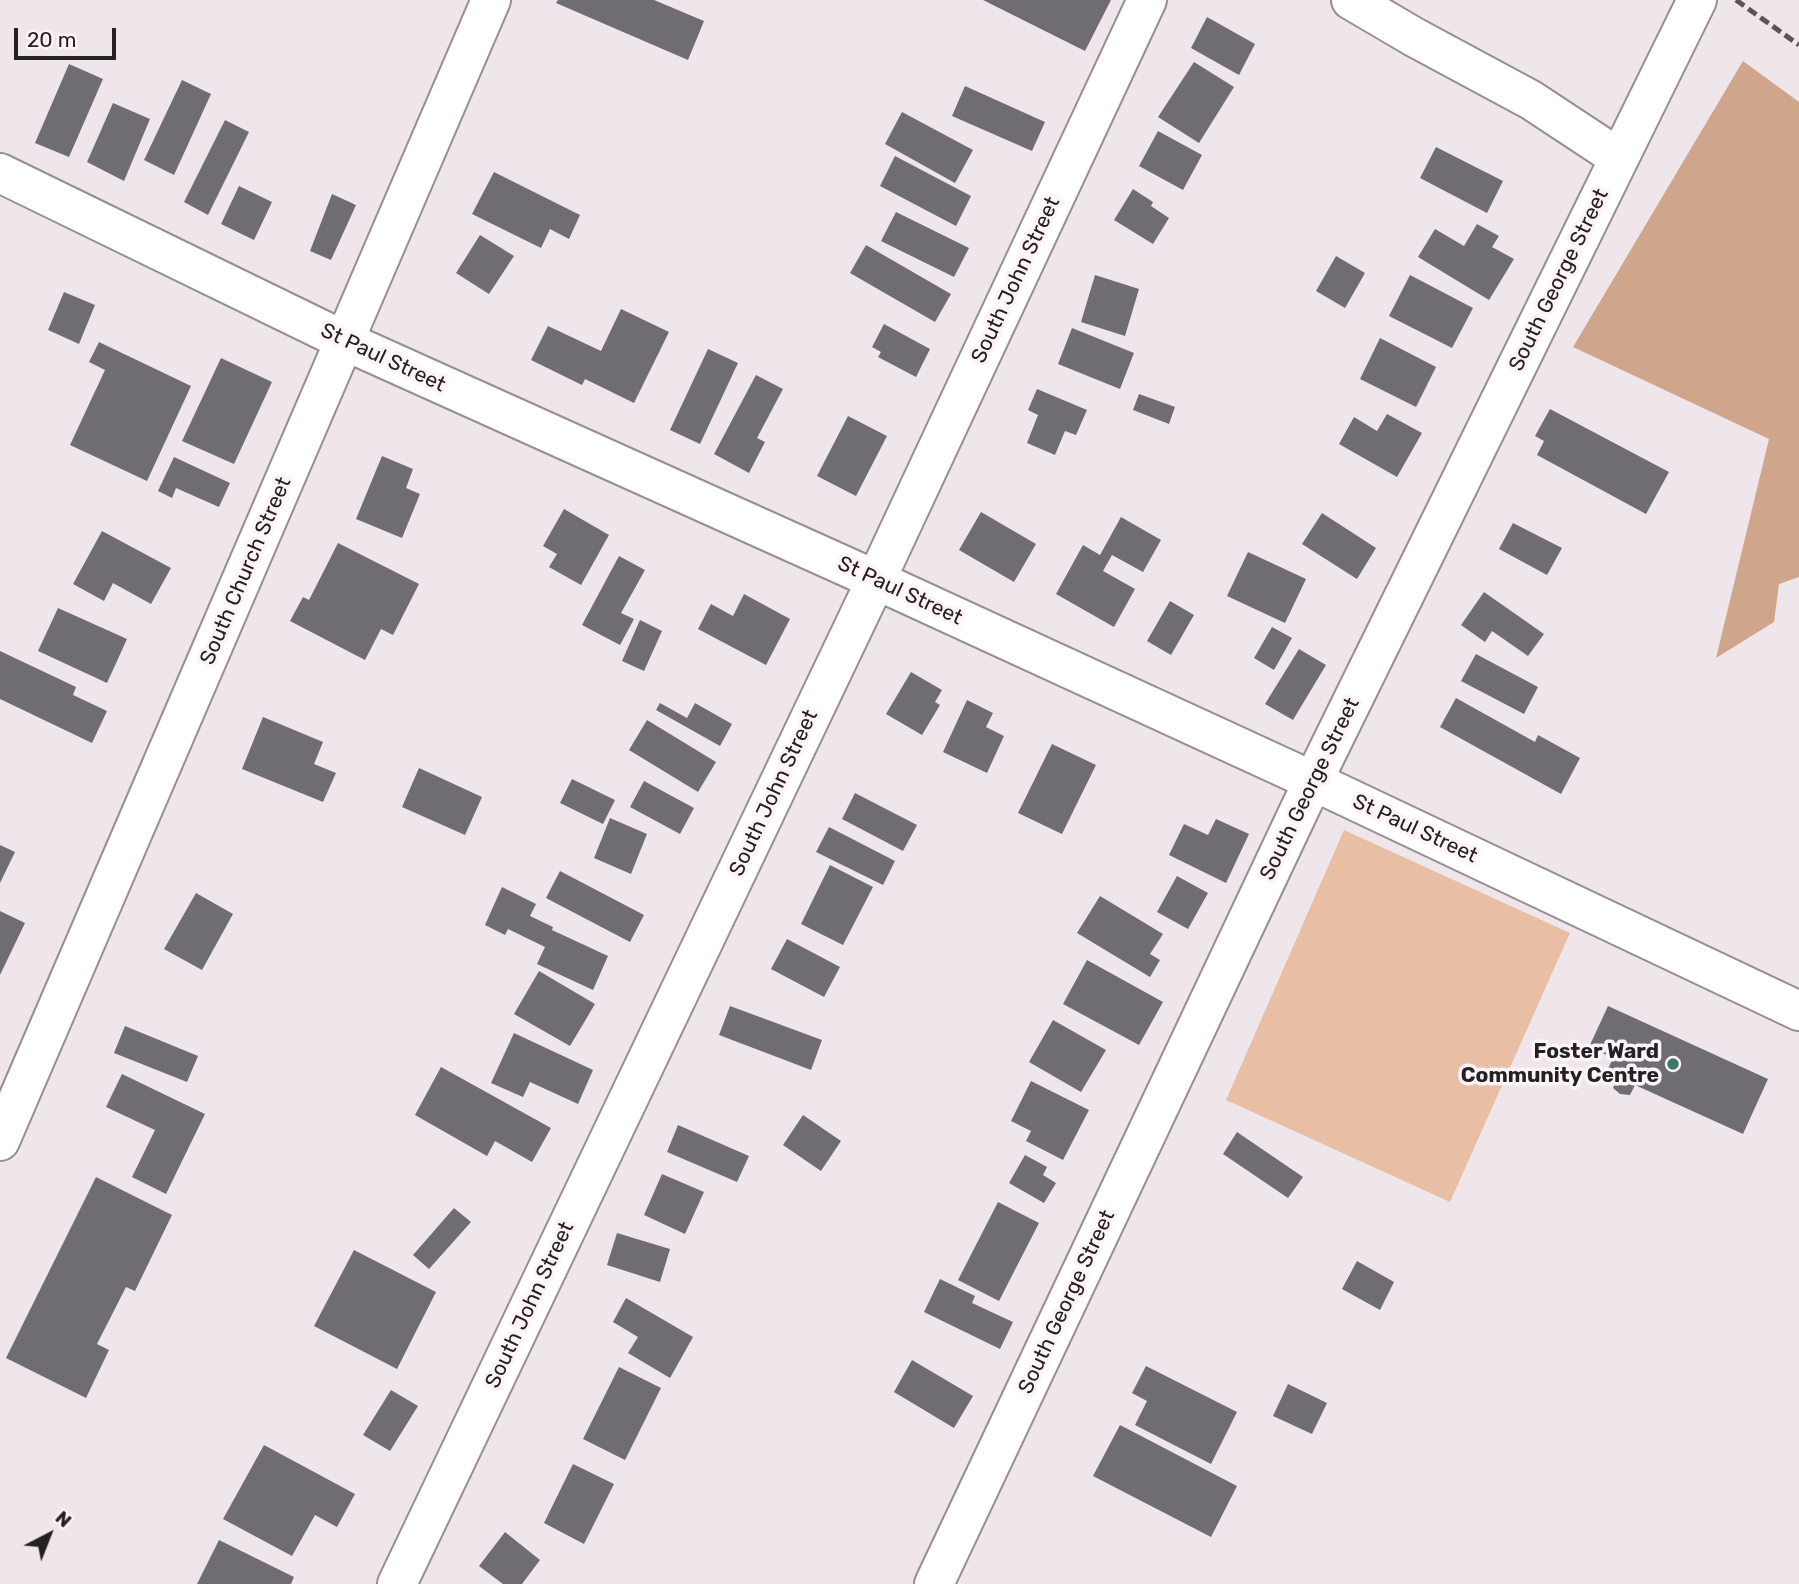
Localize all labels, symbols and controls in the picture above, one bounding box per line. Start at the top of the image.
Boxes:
scale bar [18,14,119,58]
text: 20 m [27,27,76,52]
street label: South George Street [1504,185,1614,375]
street label: South John Street [966,193,1066,367]
street label: St Paul Street [317,318,449,398]
street label: South Church Street [195,473,297,669]
street label: St Paul Street [834,551,966,631]
street label: South George Street [1255,694,1365,884]
street label: South John Street [724,706,824,880]
street label: St Paul Street [1349,789,1481,869]
place label: Foster Ward Community Centre [1461,1039,1659,1089]
marker: Foster Ward Community Centre [1665,1056,1681,1072]
street label: South George Street [1013,1206,1121,1398]
street label: South John Street [480,1218,580,1392]
north arrow [14,1500,84,1570]
text: N [51,1506,76,1532]

